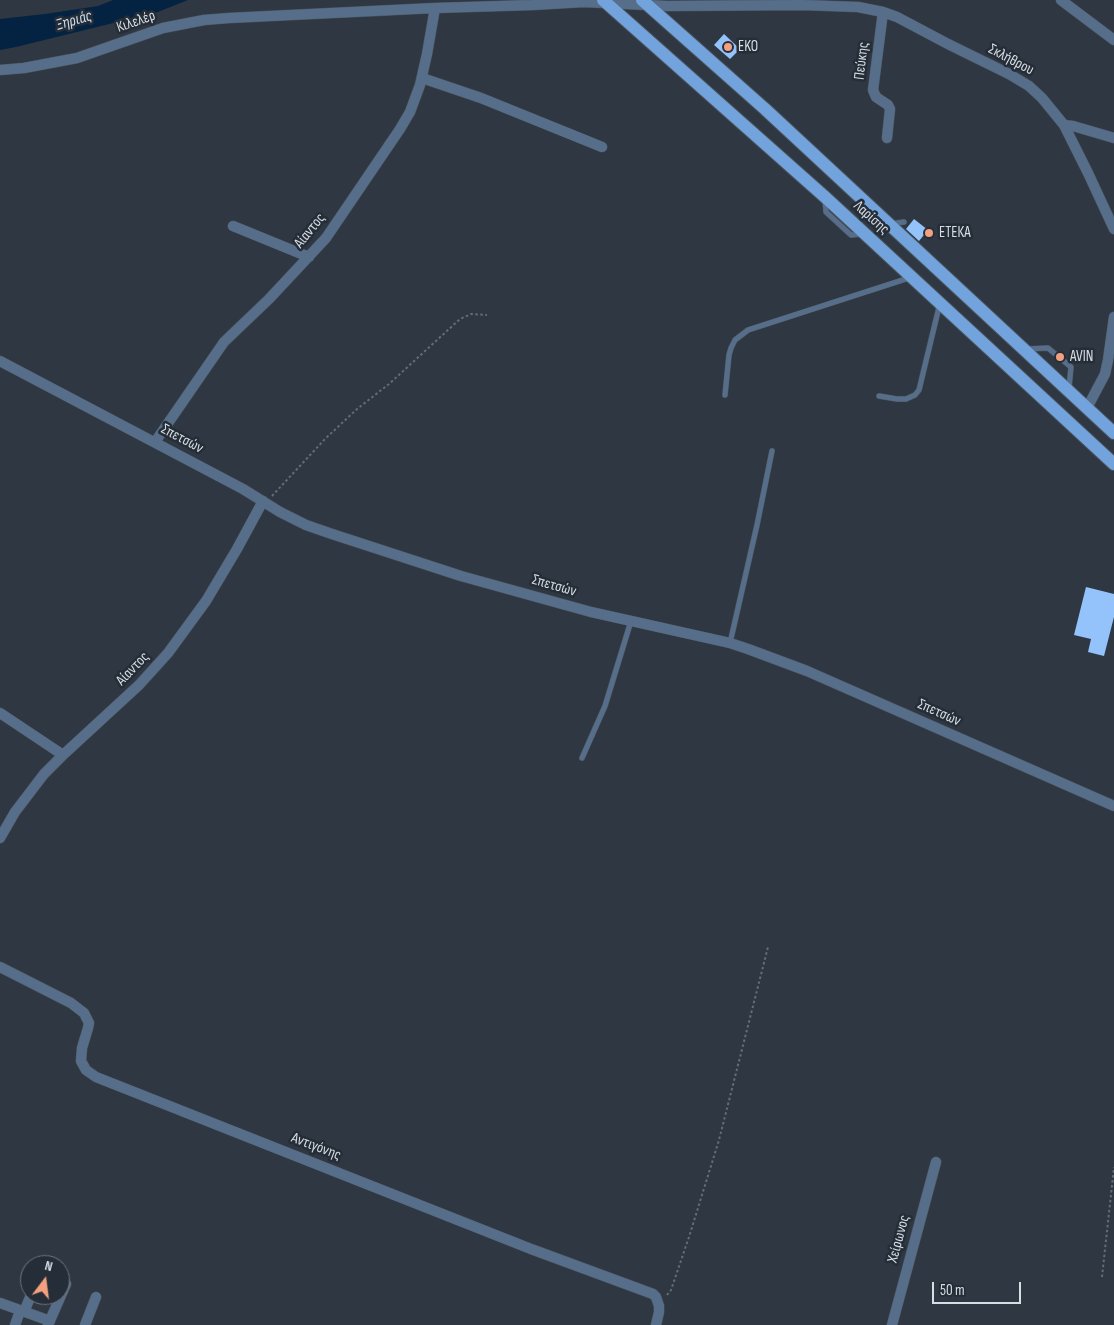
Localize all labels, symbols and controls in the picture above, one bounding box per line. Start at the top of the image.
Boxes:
water label: Ξηριάς [54,7,94,35]
street label: Κιλελέρ [114,7,158,37]
place label: EKO [738,38,758,56]
marker: EKO [722,41,734,53]
street label: Πεύκης [851,41,873,81]
street label: Σκλήθρου [985,41,1037,79]
street label: Λαρίσης [849,197,893,239]
street label: Αίαντος [290,210,330,252]
place label: ΕΤΕΚΑ [939,224,971,242]
marker: ΕΤΕΚΑ [923,227,935,239]
place label: AVIN [1070,348,1093,366]
marker: AVIN [1054,351,1066,363]
street label: Σπετσών [158,420,206,458]
street label: Σπετσών [530,571,578,601]
street label: Αίαντος [113,648,153,690]
street label: Σπετσών [915,696,963,730]
street label: Αντιγόνης [289,1129,343,1165]
street label: Χείρωνος [884,1213,914,1265]
north arrow [20,1255,70,1305]
text: N [43,1257,55,1275]
scale bar [934,1272,1023,1304]
text: 50 m [940,1281,965,1300]

